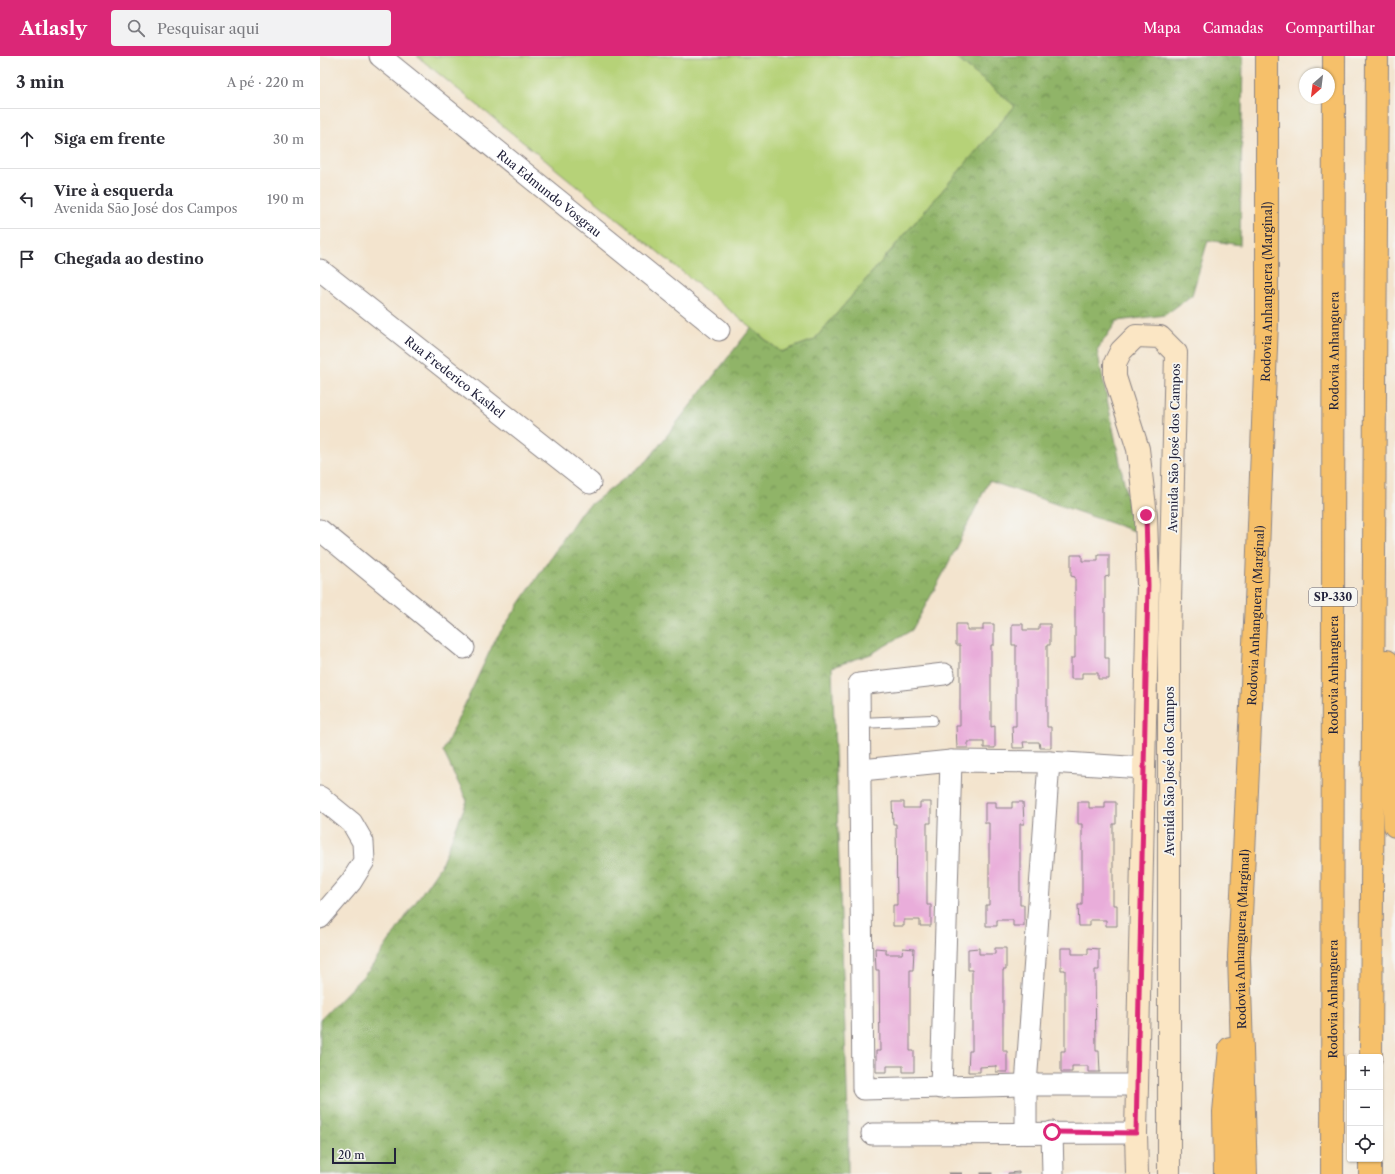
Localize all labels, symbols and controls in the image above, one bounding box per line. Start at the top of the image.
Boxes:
search box [111,10,391,46]
text: Atlasly [20,17,87,40]
icon: search [125,17,147,39]
text: Pesquisar aqui [157,19,259,38]
text: Mapa [1143,19,1181,37]
text: Camadas [1203,19,1263,37]
text: Compartilhar [1285,19,1375,37]
north arrow [1299,68,1335,104]
text: 3 min [16,72,65,92]
text: A pé · 220 m [227,74,304,90]
icon: ahead [16,128,38,150]
text: Siga em frente [54,129,165,148]
text: 30 m [273,131,304,147]
street label: Rua Edmundo Vosgrau [494,146,605,240]
text: Vire à esquerda [54,181,173,200]
icon: left [16,188,38,210]
text: 190 m [267,191,304,207]
text: Avenida São José dos Campos [54,200,237,216]
street label: Rodovia Anhanguera (Marginal) [1257,201,1275,382]
icon: arrive [16,248,38,270]
text: Chegada ao destino [54,249,204,268]
street label: Rodovia Anhanguera [1326,291,1341,411]
street label: Rua Frederico Kashel [402,332,508,421]
street label: Avenida São José dos Campos [1165,363,1183,534]
route end [1137,506,1155,524]
street label: Rodovia Anhanguera (Marginal) [1244,525,1267,706]
road number: SP-330 [1309,588,1357,606]
street label: Rodovia Anhanguera [1325,615,1341,735]
street label: Avenida São José dos Campos [1162,686,1177,857]
street label: Rodovia Anhanguera (Marginal) [1231,848,1252,1029]
street label: Rodovia Anhanguera [1325,939,1340,1059]
map controls [1347,1054,1383,1162]
button: + [1347,1054,1383,1090]
button: − [1347,1090,1383,1126]
route start [1043,1123,1061,1141]
button: locate [1347,1126,1383,1162]
scale bar [332,1146,396,1165]
text: 20 m [338,1148,364,1162]

